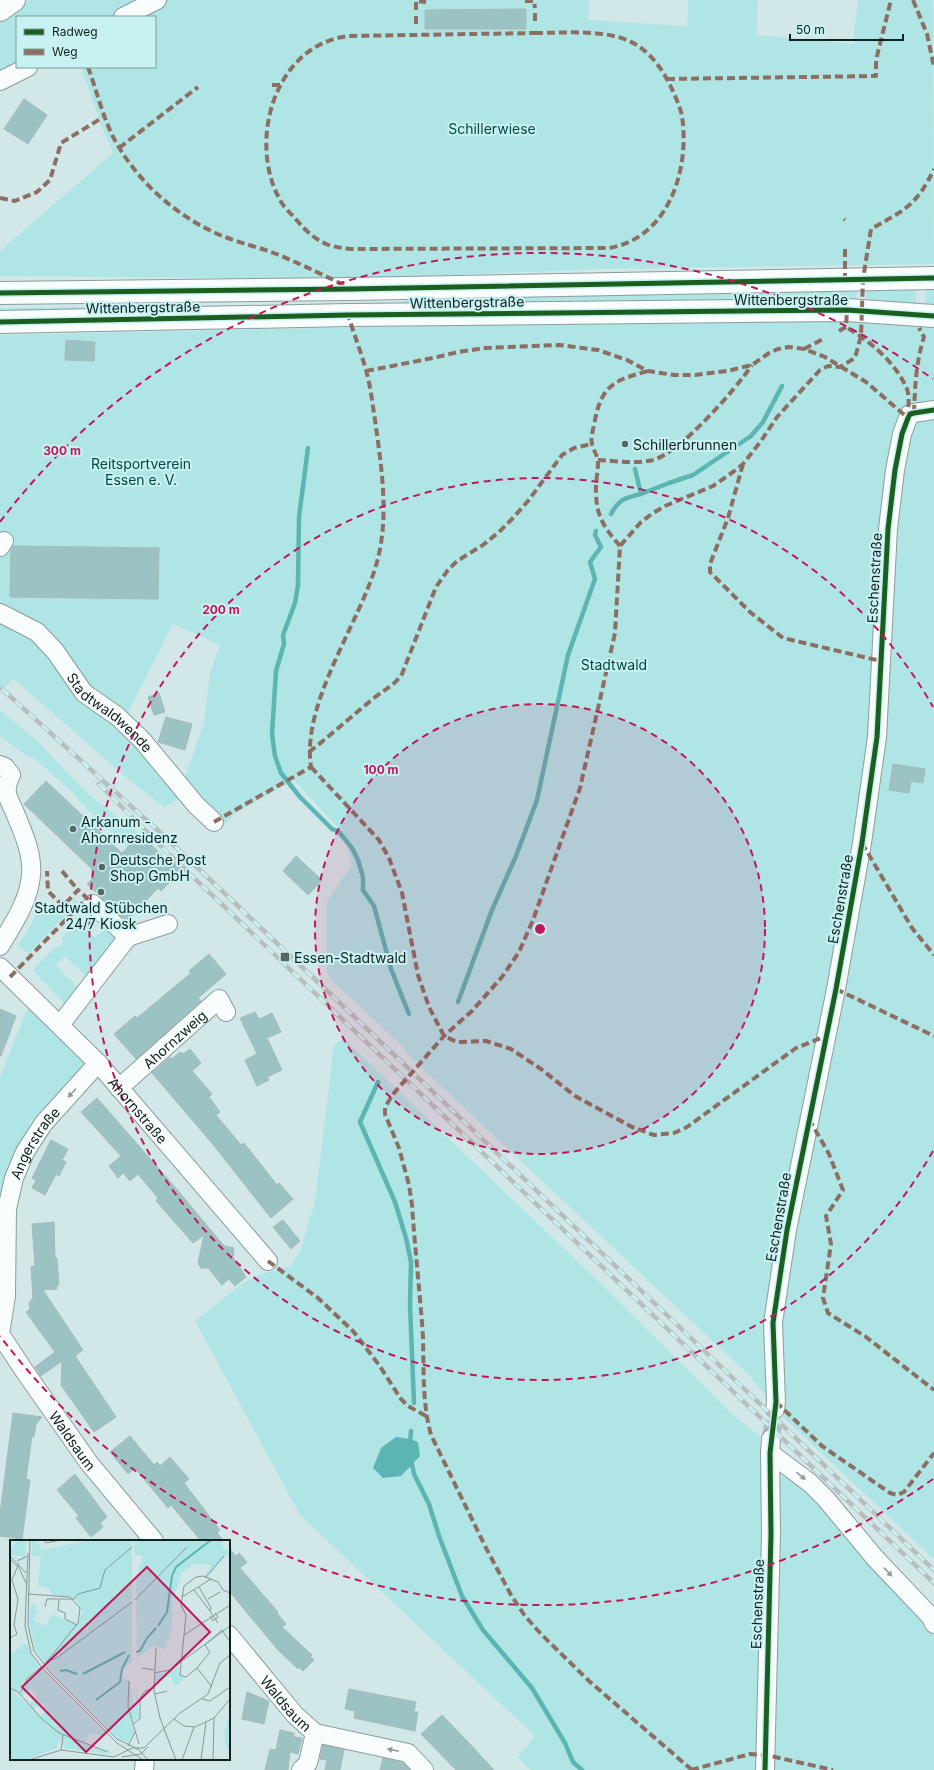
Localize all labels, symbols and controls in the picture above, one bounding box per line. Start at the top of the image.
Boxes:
legend [16,16,156,68]
scale bar [790,16,903,42]
text: 50 m [796,22,825,37]
text: Radweg [52,24,98,39]
text: Weg [52,44,78,59]
park label: Schillerwiese [448,120,536,137]
street label: Wittenbergstraße [734,291,848,308]
street label: Wittenbergstraße [410,293,524,311]
street label: Wittenbergstraße [86,298,200,316]
place label: Schillerbrunnen [633,436,737,453]
marker: Schillerbrunnen [620,439,630,449]
text: 300 m [43,443,81,458]
park label: Reitsportverein Essen e. V. [91,455,191,488]
street label: Eschenstraße [863,532,885,624]
text: 200 m [202,602,240,617]
park label: Stadtwald [581,656,647,673]
street label: Stadtwaldwende [64,669,157,755]
text: 100 m [363,762,399,777]
place label: Arkanum - Ahornresidenz [81,813,178,846]
marker: Arkanum - Ahornresidenz [68,824,78,834]
place label: Deutsche Post Shop GmbH [110,851,206,884]
street label: Eschenstraße [824,853,856,945]
marker: Deutsche Post Shop GmbH [97,862,107,872]
marker: Stadtwald Stübchen 24/7 Kiosk [96,887,106,897]
place label: Stadtwald Stübchen 24/7 Kiosk [34,899,168,932]
centre of rings [533,922,547,936]
place label: Essen-Stadtwald [294,949,406,966]
marker: Essen-Stadtwald [279,951,291,963]
street label: Ahornzweig [139,1006,210,1071]
street label: Ahornstraße [105,1073,171,1147]
one-way arrow [67,1087,76,1098]
street label: Angerstraße [6,1103,63,1182]
street label: Eschenstraße [762,1171,794,1263]
street label: Waldsaum [46,1407,100,1474]
one-way arrow [796,1472,807,1481]
inset map [10,1540,230,1760]
street label: Eschenstraße [747,1559,767,1649]
one-way arrow [883,1567,893,1577]
street label: Waldsaum [257,1672,315,1734]
one-way arrow [387,1746,399,1752]

